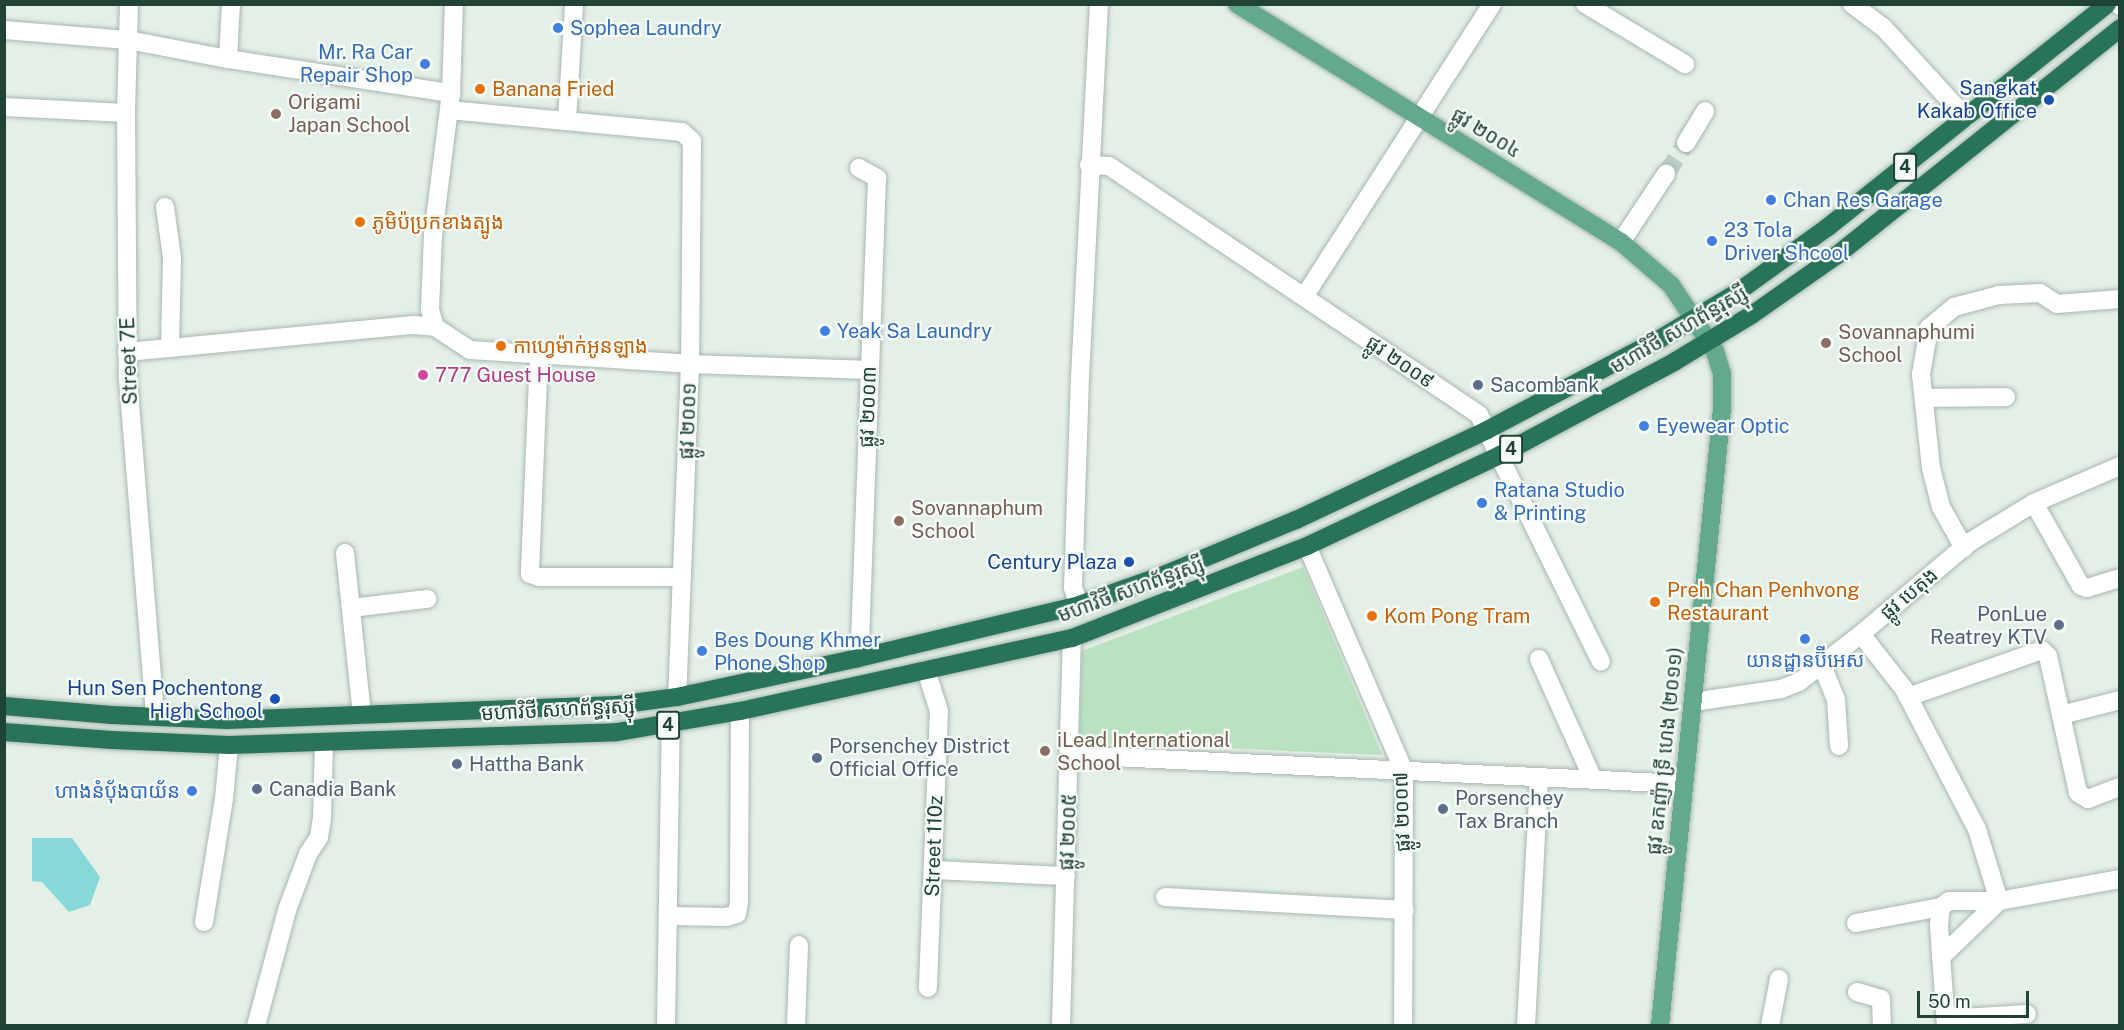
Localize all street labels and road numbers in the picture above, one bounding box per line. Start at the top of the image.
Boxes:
street label: ផ្លូវ ២០០៤ [1447,103,1525,163]
road number: 4 [1893,152,1917,182]
street label: មហាវិថី សហព័ន្ធរុស្ស៊ី [1606,281,1752,379]
street label: Street 7E [115,317,143,405]
street label: ផ្លូវ ២០០៩ [1361,330,1439,394]
street label: ផ្លូវ ២០០៣ [855,366,881,448]
street label: ផ្លូវ ២០០១ [675,382,701,460]
road number: 4 [1499,434,1523,464]
street label: មហាវិថី សហព័ន្ធរុស្ស៊ី [1055,552,1207,628]
street label: ផ្លូវ បេតុង [1875,563,1943,625]
street label: ផ្លូវ ឧកញ៉ា ទ្រី ហេង (២០១១) [1642,646,1688,856]
street label: មហាវិថី សហព័ន្ធរុស្ស៊ី [480,694,636,726]
road number: 4 [656,710,680,740]
street label: ផ្លូវ ២០០៧ [1389,772,1415,852]
street label: ផ្លូវ ២០០៥ [1055,793,1081,871]
street label: Street 110z [920,795,948,897]

